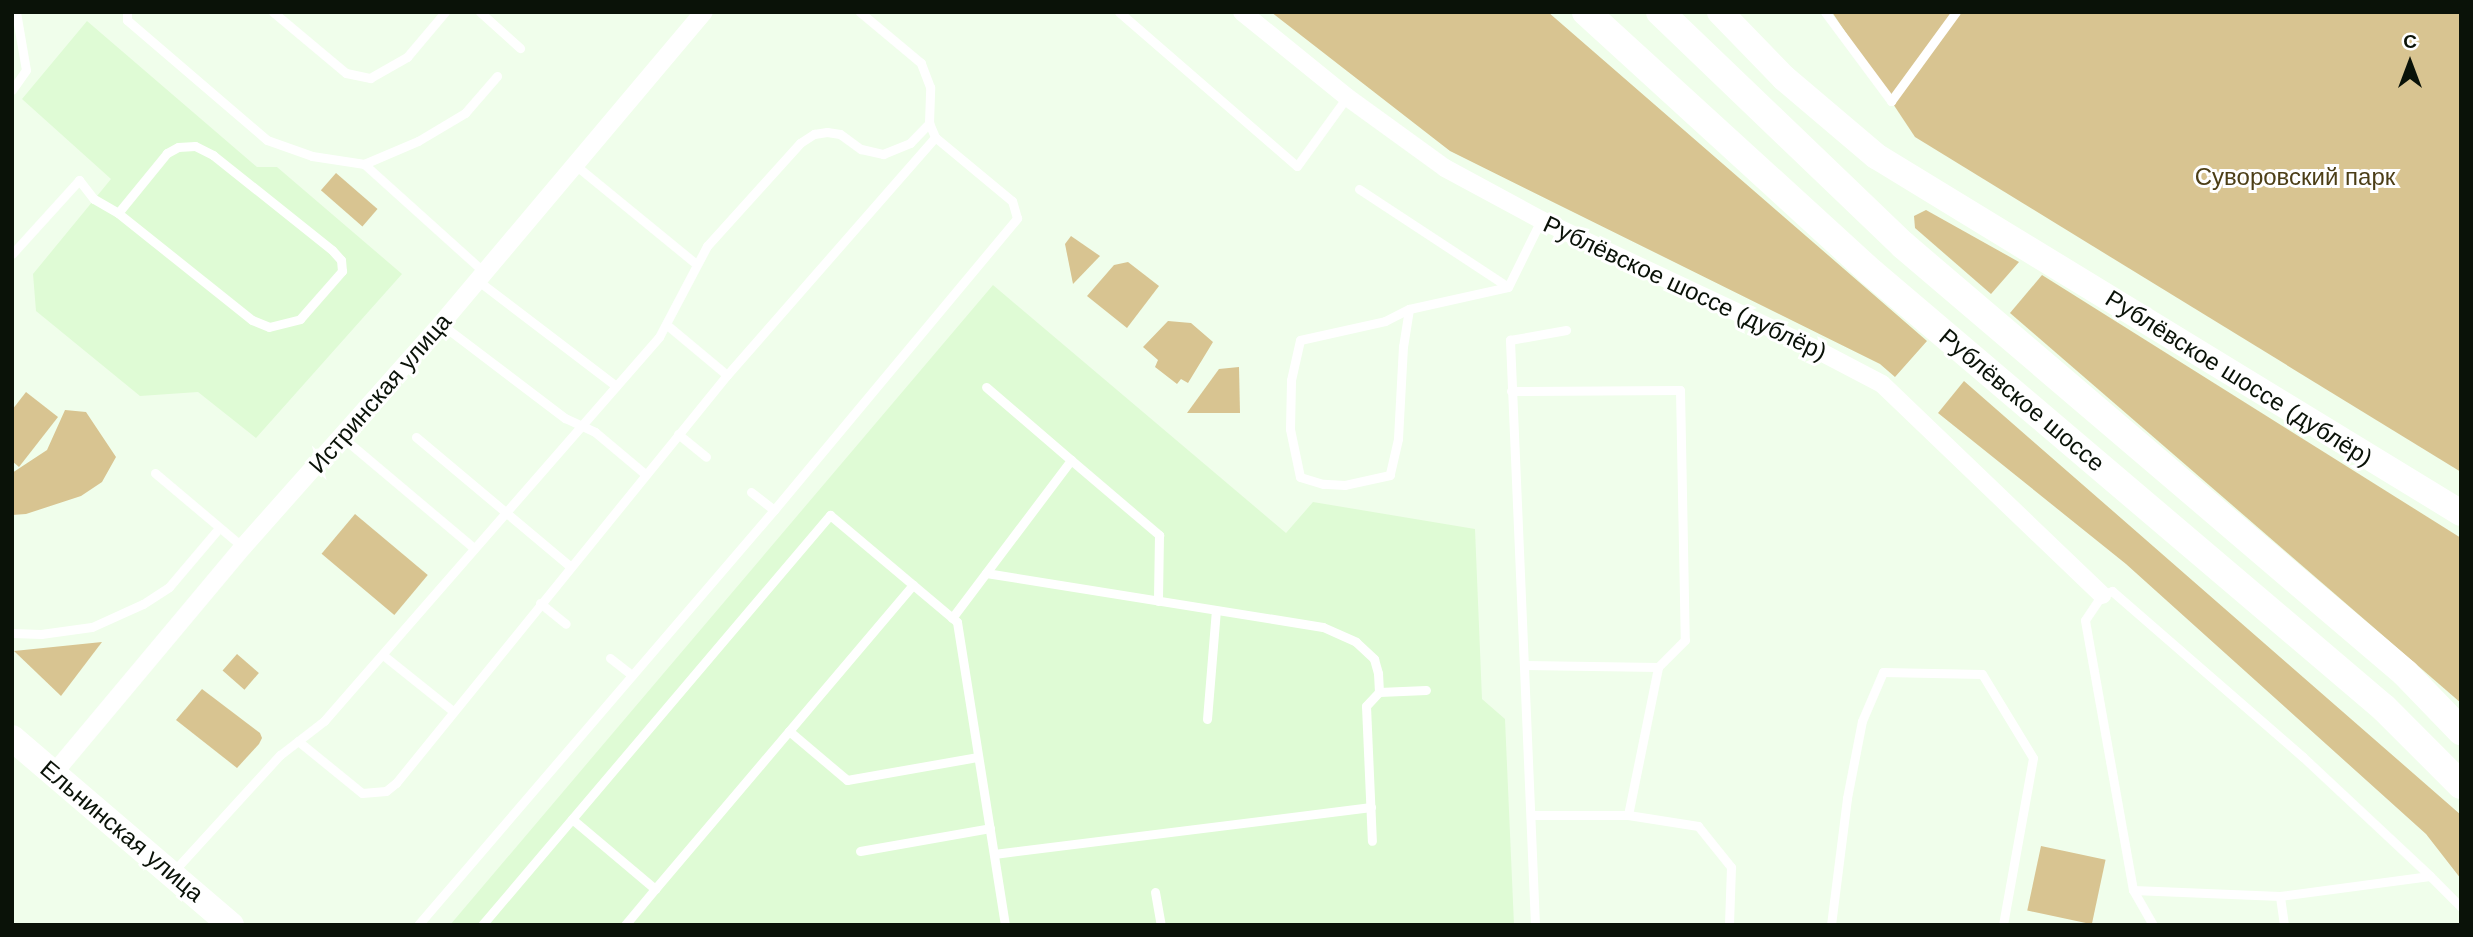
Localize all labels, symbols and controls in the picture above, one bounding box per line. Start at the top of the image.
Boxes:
north arrow [2375,28,2445,98]
text: С [2403,31,2417,52]
park label: Суворовский парк [2195,163,2395,191]
street label: Рублёвское шоссе (дублёр) [1539,210,1831,366]
street label: Рублёвское шоссе (дублёр) [2100,284,2378,472]
street label: Истринская улица [303,307,457,479]
street label: Рублёвское шоссе [1934,322,2110,478]
street label: Ельнинская улица [34,754,210,908]

